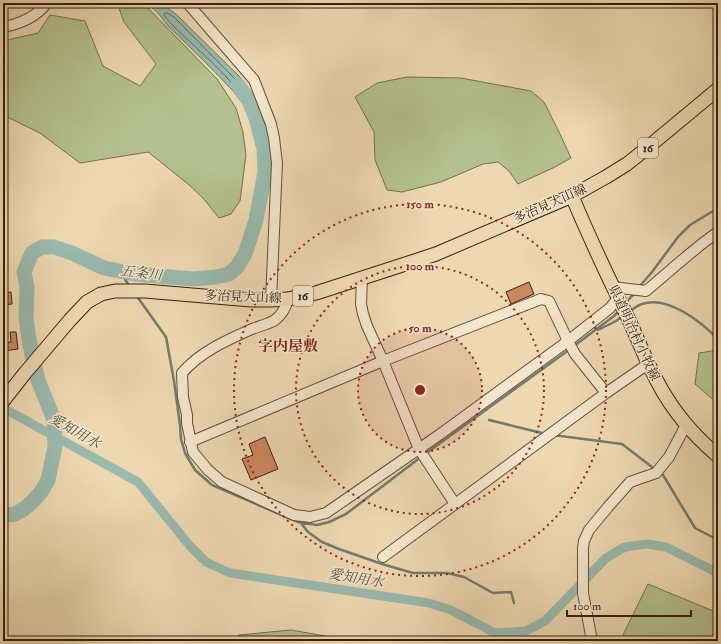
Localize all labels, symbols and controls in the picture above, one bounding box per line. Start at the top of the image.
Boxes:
road number: 16 [638,138,658,158]
street label: 多治見犬山線 [511,181,589,227]
text: 150 m [406,197,434,212]
text: 100 m [406,259,435,274]
water label: 五条川 [119,262,165,284]
street label: 県道明治村小牧線 [605,282,663,384]
road number: 16 [293,286,313,306]
street label: 多治見犬山線 [204,288,282,306]
text: 50 m [408,321,432,336]
district label: 字内屋敷 [258,337,318,356]
centre of rings [413,383,427,397]
water label: 愛知用水 [46,410,105,453]
water label: 愛知用水 [327,565,387,591]
scale bar [567,592,691,618]
text: 100 m [573,599,602,614]

